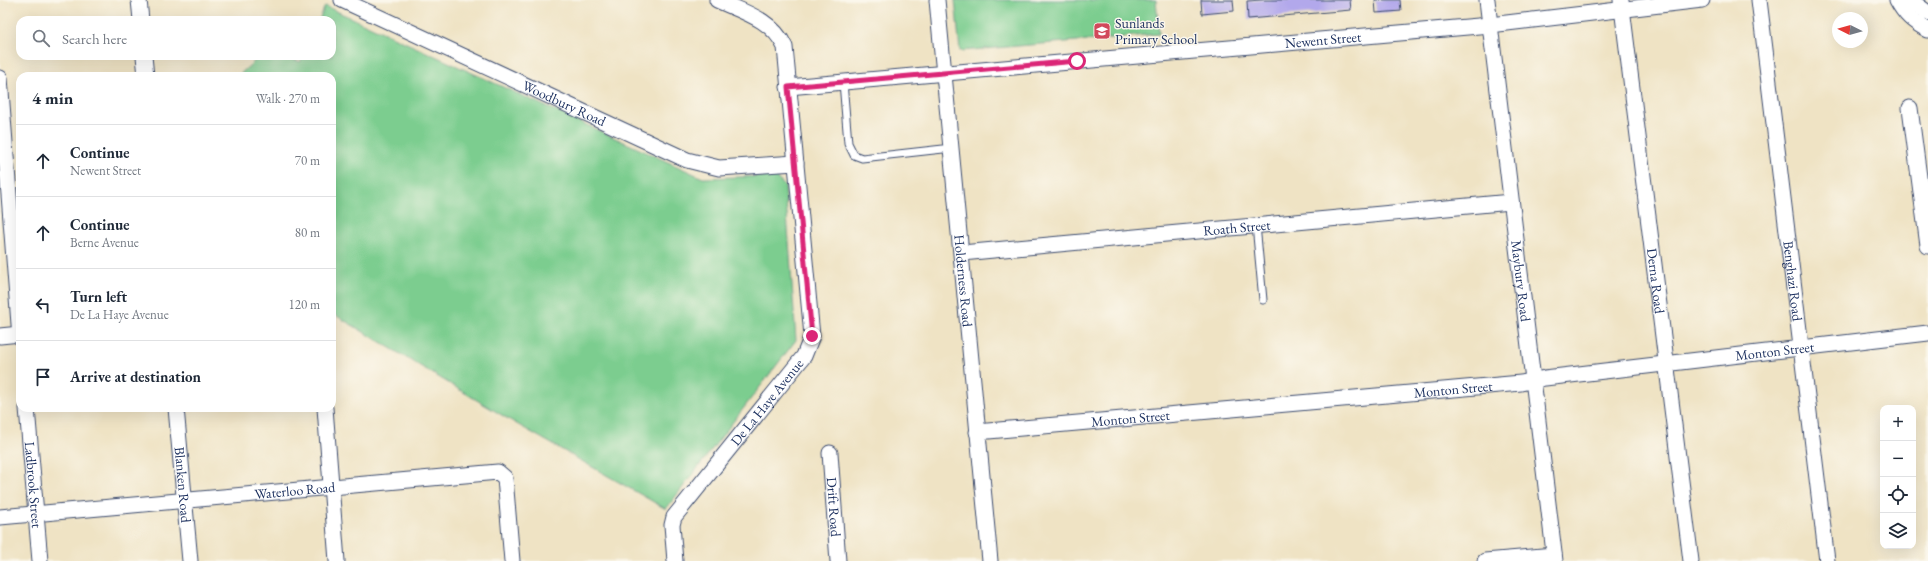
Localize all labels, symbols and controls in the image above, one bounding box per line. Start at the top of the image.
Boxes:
north arrow [1832,12,1868,48]
place label: Sunlands Primary School [1115,14,1198,48]
search box [16,16,336,60]
school or university icon: Sunlands Primary School [1092,21,1112,41]
icon: search [30,27,52,49]
street label: Newent Street [1284,27,1363,52]
text: Search here [62,29,127,48]
route start [1068,52,1086,70]
street label: Woodbury Road [520,76,610,131]
text: 4 min [32,87,73,109]
text: Walk · 270 m [256,90,320,107]
text: Continue [70,143,130,162]
icon: ahead [32,150,54,172]
text: 70 m [295,152,320,169]
text: Newent Street [70,162,141,179]
text: Continue [70,215,130,234]
street label: Roath Street [1202,215,1272,240]
icon: ahead [32,222,54,244]
text: 80 m [295,224,320,241]
text: Berne Avenue [70,234,139,251]
street label: Holderness Road [950,234,977,329]
street label: Maybury Road [1507,239,1535,323]
street label: Benghazi Road [1779,240,1807,323]
street label: Derna Road [1643,247,1669,316]
text: Turn left [70,287,127,306]
icon: left [32,294,54,316]
text: 120 m [289,296,320,313]
text: De La Haye Avenue [70,306,169,323]
route end [803,327,821,345]
street label: Monton Street [1734,337,1816,365]
street label: De La Haye Avenue [726,355,808,449]
icon: arrive [32,366,54,388]
text: Arrive at destination [70,367,201,386]
street label: Monton Street [1413,377,1494,402]
map controls [1880,405,1916,549]
button: + [1880,405,1916,441]
street label: Monton Street [1090,406,1171,431]
street label: Ladbrook Street [21,441,46,529]
button: − [1880,441,1916,477]
street label: Blanken Road [171,446,196,524]
street label: Drift Road [823,476,845,538]
button: locate [1880,477,1916,513]
street label: Waterloo Road [254,478,337,503]
button: layers [1880,513,1916,549]

